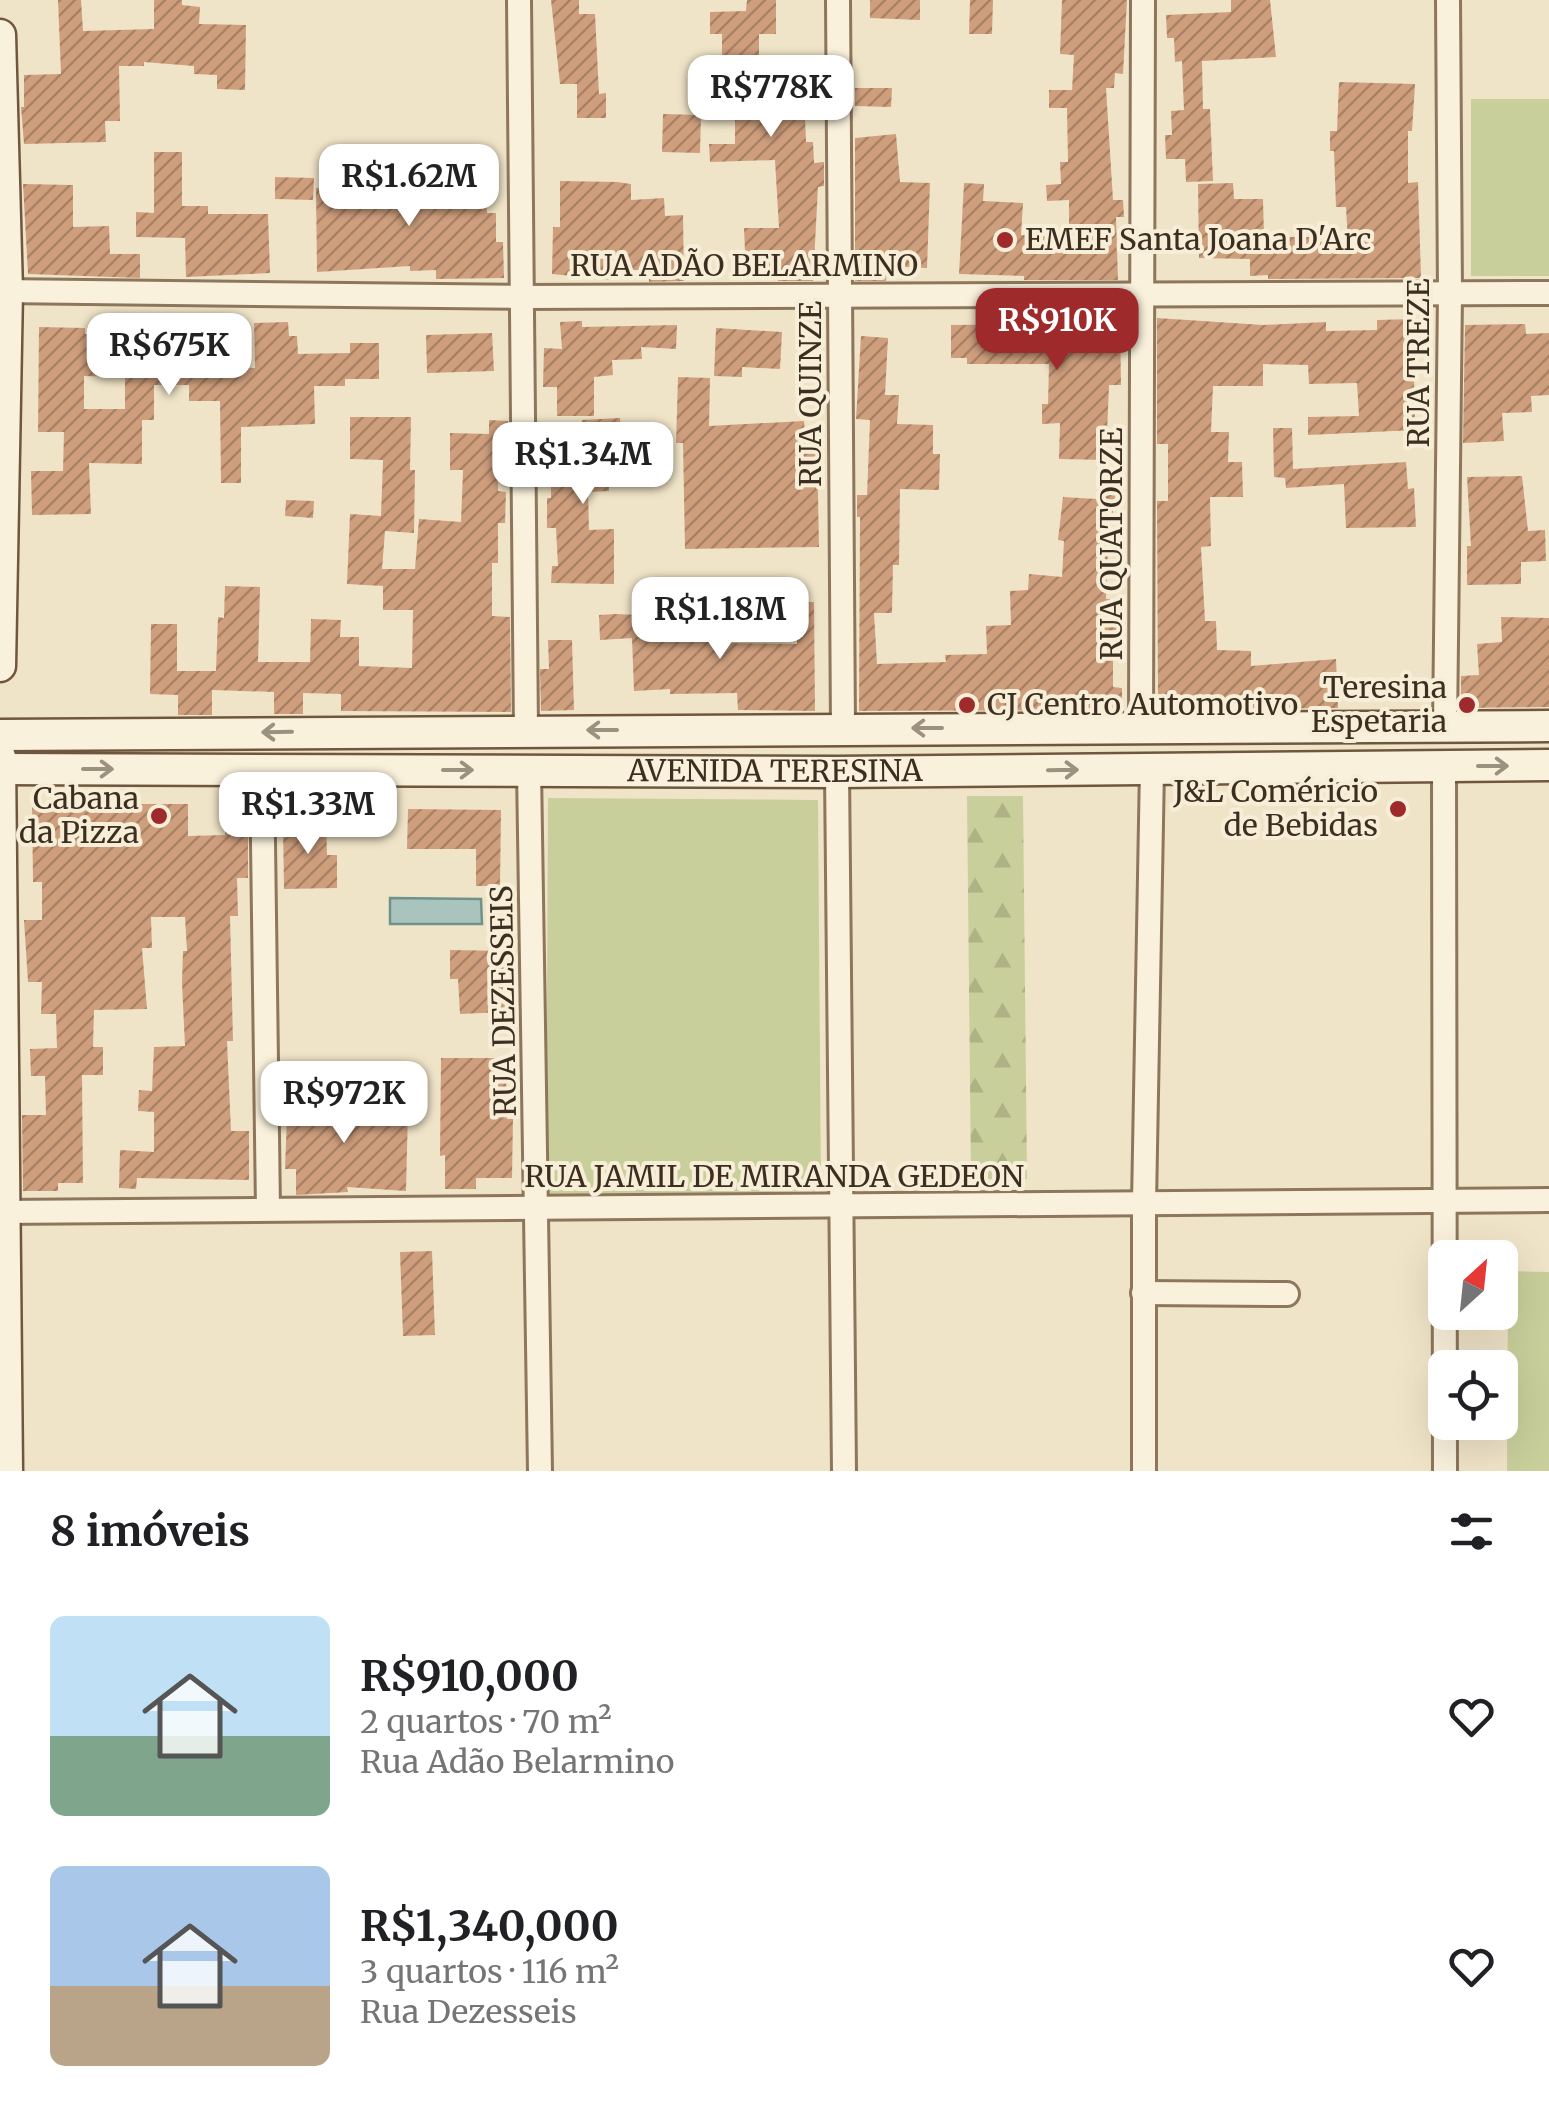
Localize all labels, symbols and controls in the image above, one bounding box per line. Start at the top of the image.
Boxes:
pin: R$778K [690,55,852,140]
text: R$778K [710,67,832,107]
pin: R$1.62M [317,144,501,229]
text: R$1.62M [341,156,477,196]
place label: EMEF Santa Joana D'Arc [1025,220,1371,258]
marker: EMEF Santa Joana D'Arc [994,229,1016,251]
street label: RUA ADÃO BELARMINO [570,246,918,284]
street label: RUA TREZE [1399,279,1437,447]
pin: R$910K [976,288,1138,373]
text: R$910K [998,300,1116,340]
street label: RUA QUINZE [791,301,829,487]
pin: R$675K [88,313,250,398]
text: R$675K [109,325,229,365]
pin: R$1.34M [491,422,675,507]
street label: RUA QUATORZE [1092,427,1130,661]
text: R$1.34M [514,434,652,474]
pin: R$1.18M [628,577,812,662]
text: R$1.18M [654,589,786,629]
place label: Teresina Espetaria [1311,668,1447,740]
place label: CJ Centro Automotivo [987,685,1298,723]
marker: CJ Centro Automotivo [956,694,978,716]
marker: Teresina Espetaria [1456,694,1478,716]
one-way arrow [911,718,944,738]
one-way arrow [586,720,618,740]
one-way arrow [261,722,294,742]
street label: AVENIDA TERESINA [626,751,924,790]
one-way arrow [1476,756,1509,776]
one-way arrow [82,760,114,778]
one-way arrow [442,760,474,780]
one-way arrow [1047,760,1079,779]
pin: R$1.33M [216,772,400,857]
place label: J&L Coméricio de Bebidas [1172,772,1378,844]
place label: Cabana da Pizza [19,779,139,851]
text: R$1.33M [241,784,375,824]
marker: J&L Coméricio de Bebidas [1387,798,1409,820]
marker: Cabana da Pizza [148,805,170,827]
street label: RUA DEZESSEIS [482,885,524,1117]
pin: R$972K [263,1061,425,1146]
text: R$972K [283,1073,405,1113]
street label: RUA JAMIL DE MIRANDA GEDEON [524,1157,1024,1195]
north arrow [1428,1240,1518,1330]
map controls [1428,1240,1518,1440]
button: locate [1428,1350,1518,1440]
icon: filters [1444,1504,1499,1559]
text: 8 imóveis [50,1505,250,1557]
text: R$910,000 [360,1650,579,1702]
icon: home [130,1656,250,1776]
icon: heart [1444,1689,1499,1744]
text: 2 quartos · 70 m² [360,1702,612,1742]
text: Rua Adão Belarmino [360,1742,674,1782]
text: R$1,340,000 [360,1900,619,1952]
icon: home [130,1906,250,2026]
icon: heart [1444,1939,1499,1994]
text: 3 quartos · 116 m² [360,1952,619,1992]
text: Rua Dezesseis [360,1992,577,2032]

